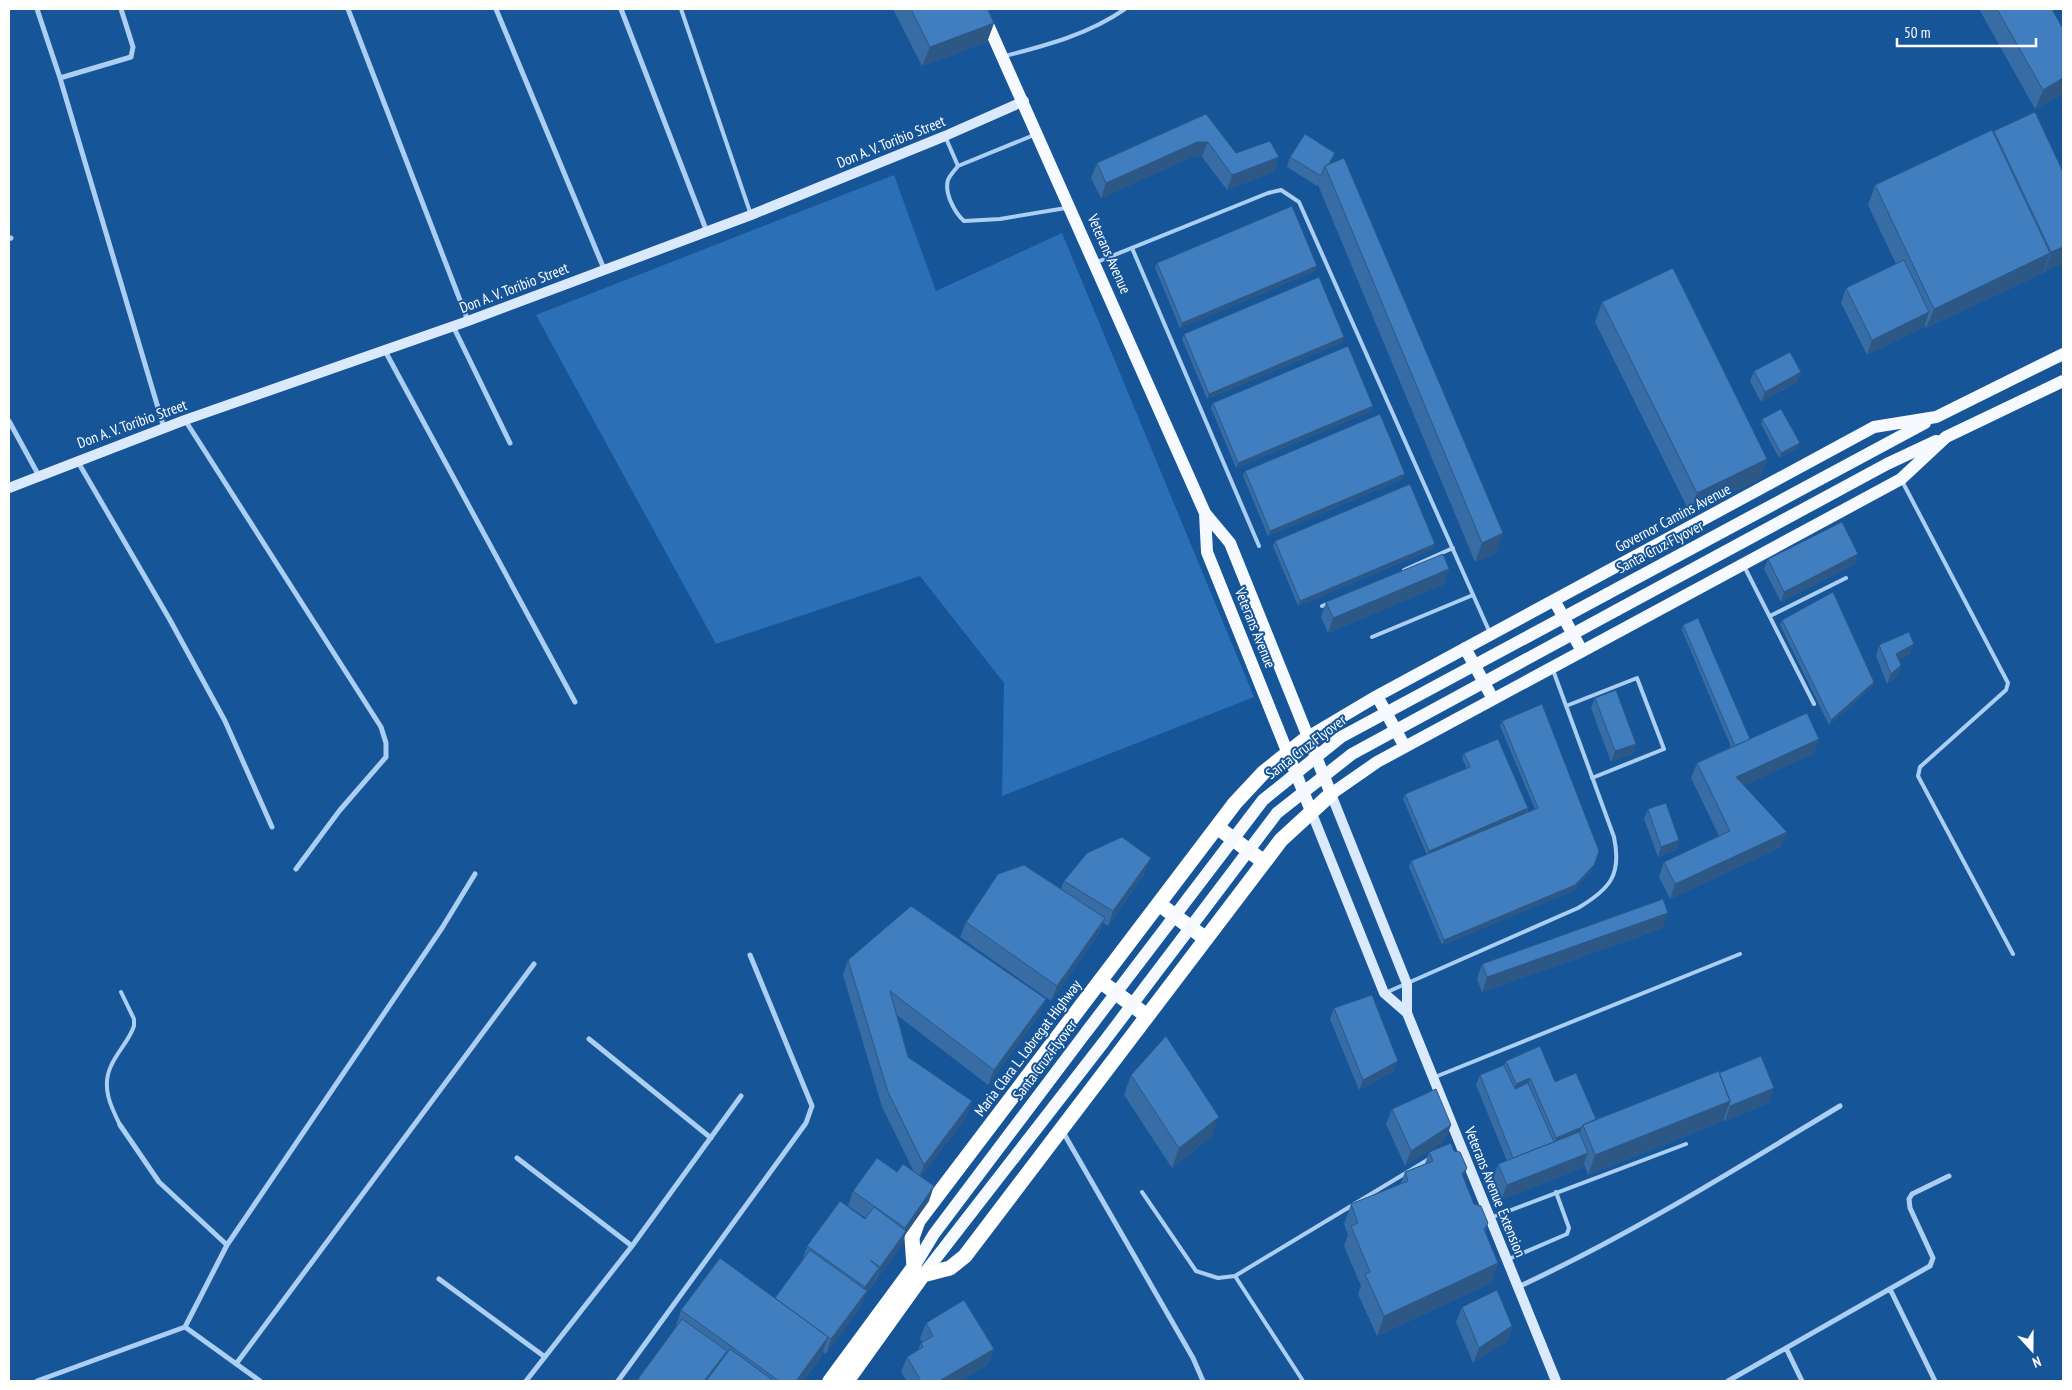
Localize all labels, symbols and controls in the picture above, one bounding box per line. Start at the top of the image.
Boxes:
scale bar [1897,15,2036,47]
text: 50 m [1904,23,1930,42]
street label: Don A. V. Toribio Street [834,111,948,172]
street label: Veterans Avenue [1083,210,1135,297]
street label: Don A. V. Toribio Street [457,258,571,317]
street label: Don A. V. Toribio Street [74,395,189,452]
street label: Governor Camins Avenue [1612,479,1734,556]
street label: Santa Cruz Flyover [1613,515,1707,577]
street label: Veterans Avenue [1230,584,1280,671]
street label: Santa Cruz Flyover [1262,710,1350,783]
street label: Maria Clara L. Lobregat Highway [970,975,1085,1120]
street label: Santa Cruz Flyover [1008,1015,1081,1104]
street label: Veterans Avenue Extension [1460,1123,1530,1260]
north arrow [2007,1325,2057,1375]
text: N [2030,1352,2043,1372]

